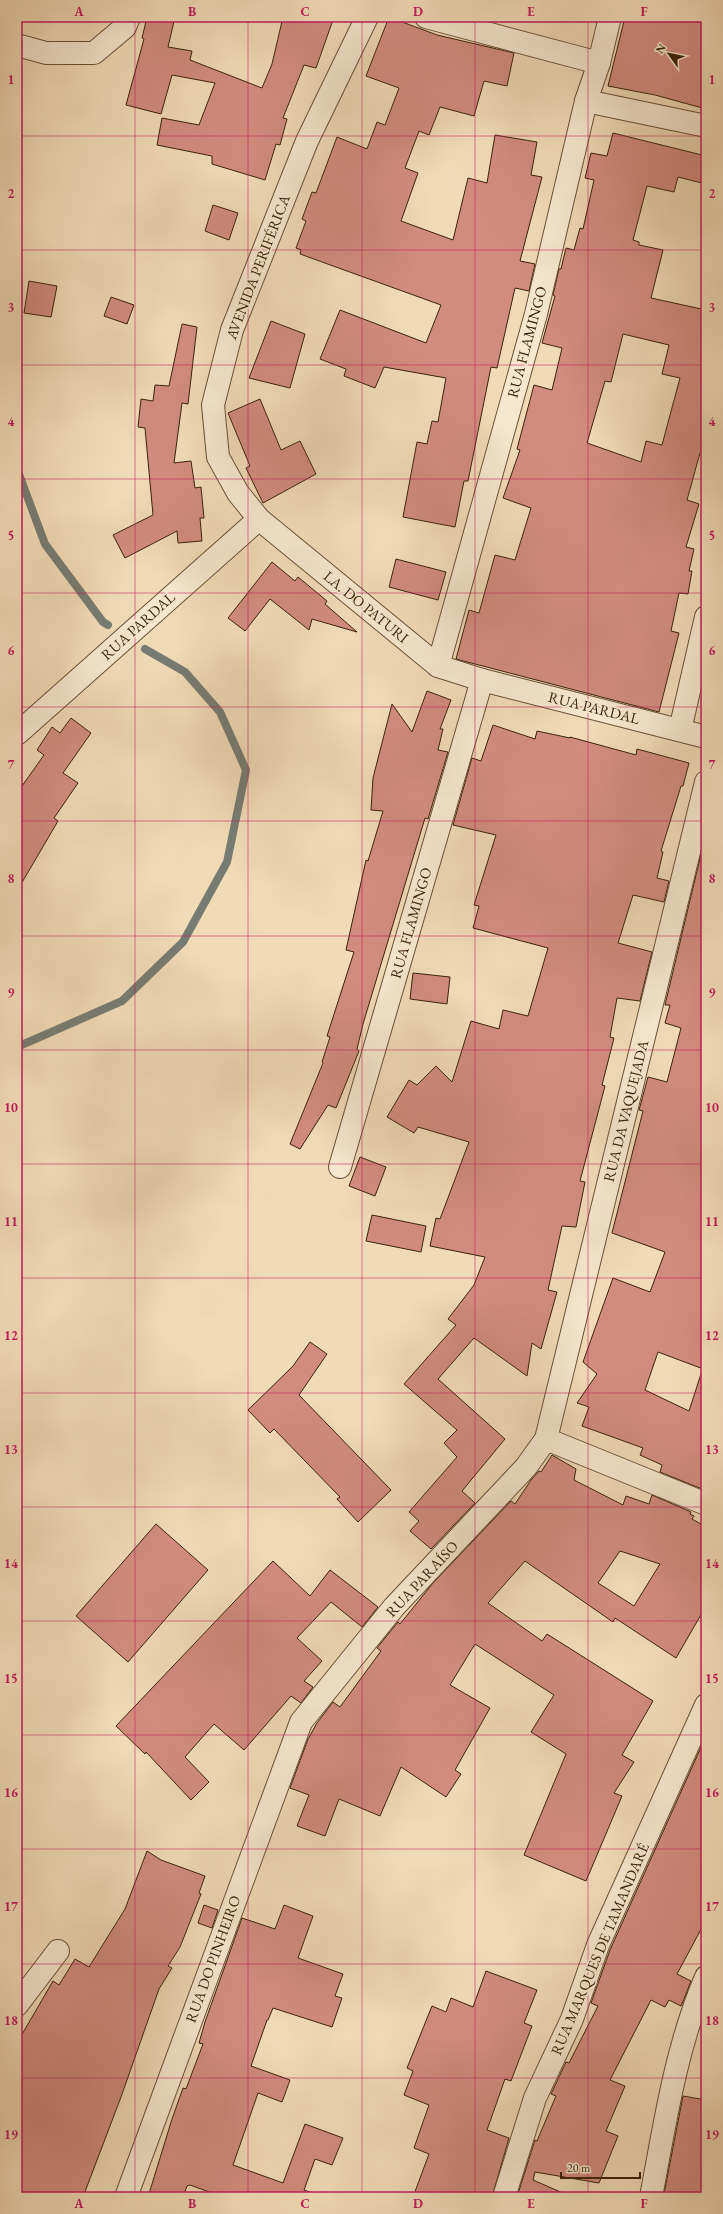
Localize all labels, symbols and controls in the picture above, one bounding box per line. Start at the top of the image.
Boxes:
text: A [73,3,84,20]
text: B [188,3,196,20]
text: C [300,3,310,20]
text: D [413,3,423,20]
text: E [527,3,535,20]
text: F [640,3,648,20]
north arrow [649,34,689,74]
text: N [652,41,669,56]
text: 1 [8,71,15,88]
text: 1 [709,71,716,88]
text: 2 [8,185,15,202]
text: 2 [709,185,716,202]
street label: AVENIDA PERIFÉRICA [221,191,294,343]
street label: RUA FLAMINGO [502,284,551,400]
text: 3 [8,299,15,316]
text: 3 [709,299,716,316]
text: 4 [8,413,15,430]
text: 4 [709,413,716,430]
text: 5 [8,527,14,544]
text: 5 [709,527,715,544]
street label: LA. DO PATURI [320,566,413,647]
street label: RUA PARDAL [97,587,179,664]
text: 6 [8,642,15,659]
text: 6 [709,642,716,659]
street label: RUA PARDAL [547,687,642,728]
text: 7 [8,756,15,773]
text: 7 [709,756,716,773]
street label: RUA FLAMINGO [386,865,435,981]
text: 8 [8,870,15,887]
text: 8 [709,870,716,887]
text: 9 [8,984,15,1001]
text: 9 [709,984,716,1001]
street label: RUA DA VAQUEJADA [599,1038,652,1184]
text: 10 [4,1099,18,1116]
text: 10 [705,1099,719,1116]
text: 11 [4,1213,18,1230]
text: 11 [705,1213,719,1230]
text: 12 [4,1327,18,1344]
text: 12 [705,1327,719,1344]
text: 13 [4,1441,18,1458]
text: 13 [705,1441,719,1458]
street label: RUA PARAÍSO [381,1536,462,1621]
text: 14 [4,1555,18,1572]
text: 14 [705,1555,719,1572]
text: 15 [4,1670,18,1687]
text: 15 [705,1670,719,1687]
text: 16 [4,1784,18,1801]
text: 16 [705,1784,719,1801]
street label: RUA MARQUES DE TAMANDARÉ [546,1839,653,2058]
street label: RUA DO PINHEIRO [181,1893,244,2025]
text: 17 [4,1898,18,1915]
text: 17 [705,1898,719,1915]
text: 18 [4,2012,18,2029]
text: 18 [705,2012,719,2029]
text: 19 [4,2126,18,2143]
text: 19 [705,2126,719,2143]
scale bar [561,2154,640,2180]
text: 20 m [567,2160,591,2176]
text: A [73,2195,84,2212]
text: B [188,2195,196,2212]
text: C [300,2195,310,2212]
text: D [413,2195,423,2212]
text: E [527,2195,535,2212]
text: F [640,2195,648,2212]

